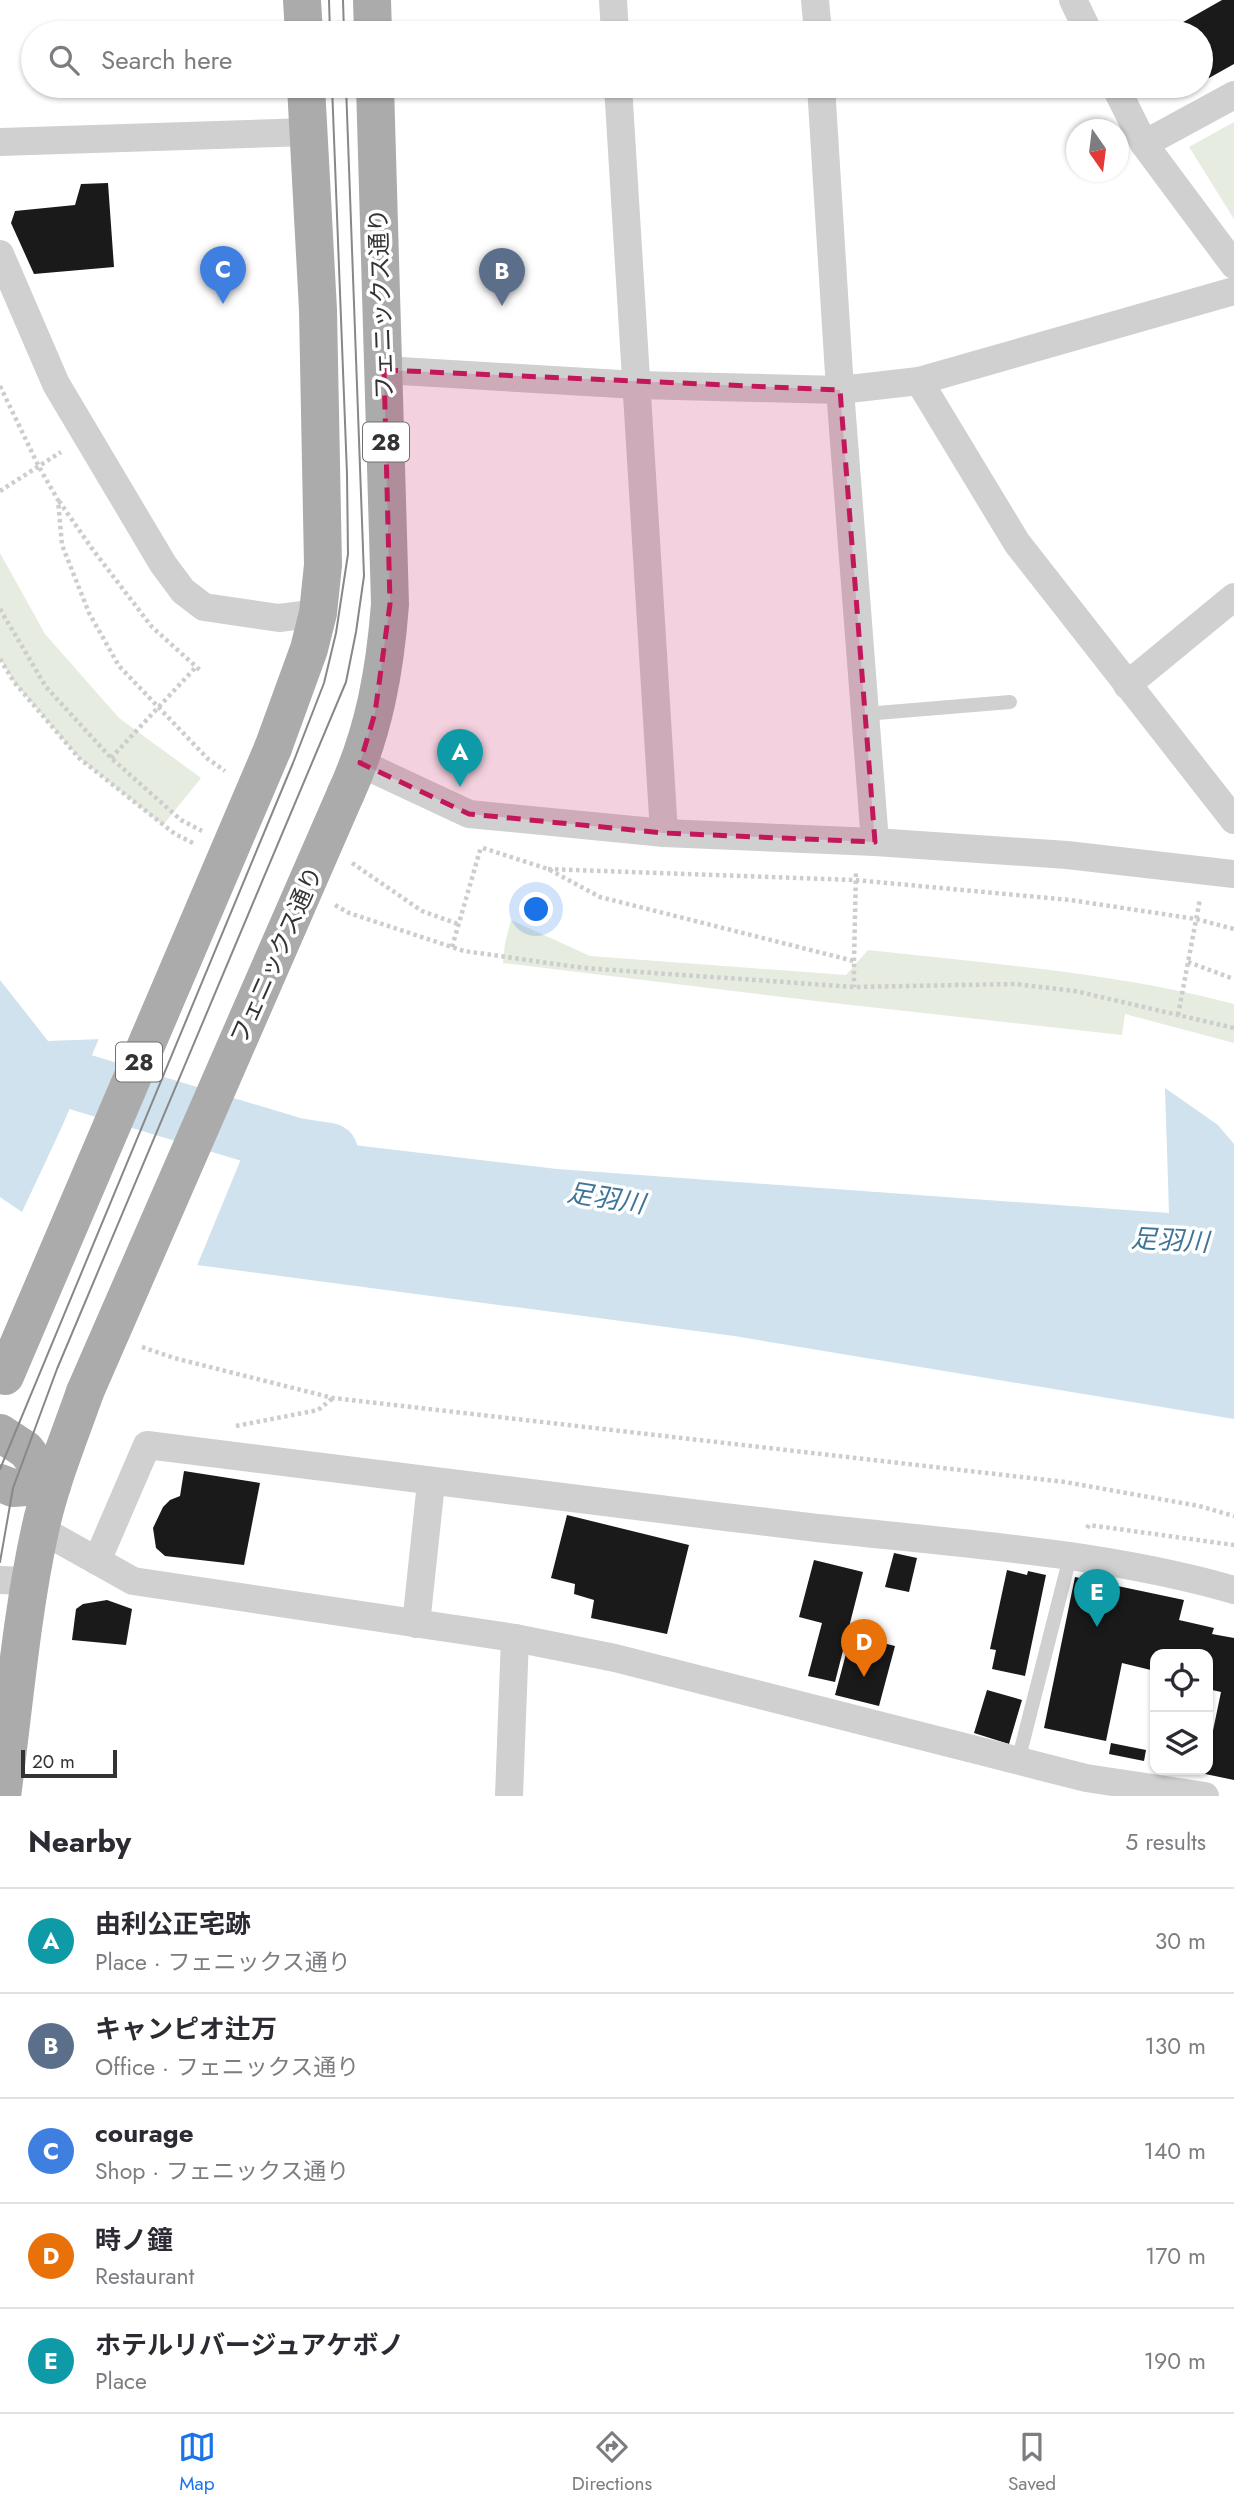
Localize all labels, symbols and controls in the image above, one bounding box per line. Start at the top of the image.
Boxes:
search box [21,21,1213,98]
icon: search [45,41,83,79]
text: Search here [101,41,233,79]
north arrow [1066,119,1129,182]
street label: フェニックス通り [360,208,402,400]
pin: C [200,246,246,304]
pin: B [479,248,525,306]
road number: 28 [363,422,409,462]
pin: A [437,729,483,787]
street label: フェニックス通り [221,861,331,1049]
your location [519,892,553,926]
road number: 28 [116,1042,162,1082]
water label: 足羽川 [565,1173,650,1223]
water label: 足羽川 [1130,1219,1213,1261]
pin: E [1074,1569,1120,1627]
pin: D [841,1619,887,1677]
map controls [1150,1649,1213,1775]
button: locate [1150,1649,1213,1712]
button: layers [1150,1712,1213,1775]
scale bar [21,1747,117,1779]
text: 20 m [32,1748,75,1775]
text: Nearby [28,1820,131,1863]
text: 5 results [1125,1825,1206,1859]
text: 由利公正宅跡 [95,1905,251,1943]
text: A [43,1924,59,1958]
text: 30 m [1155,1924,1206,1958]
text: Place · フェニックス通り [95,1945,351,1979]
text: キャンピオ辻万 [95,2010,277,2048]
text: B [43,2029,59,2063]
text: 130 m [1144,2029,1206,2063]
text: Office · フェニックス通り [95,2050,359,2084]
text: courage [95,2114,194,2152]
text: C [43,2134,59,2168]
text: 140 m [1144,2134,1206,2168]
text: Shop · フェニックス通り [95,2154,349,2188]
text: 時ノ鐘 [95,2221,173,2259]
text: D [43,2239,59,2273]
text: 170 m [1145,2239,1206,2273]
text: Restaurant [95,2259,194,2293]
text: ホテルリバージュアケボノ [95,2326,404,2364]
text: E [44,2344,58,2378]
text: 190 m [1144,2344,1206,2378]
text: Place [95,2364,147,2398]
tab: Map [178,2428,216,2497]
tab: Directions [572,2428,652,2497]
tab: Saved [1008,2428,1056,2497]

